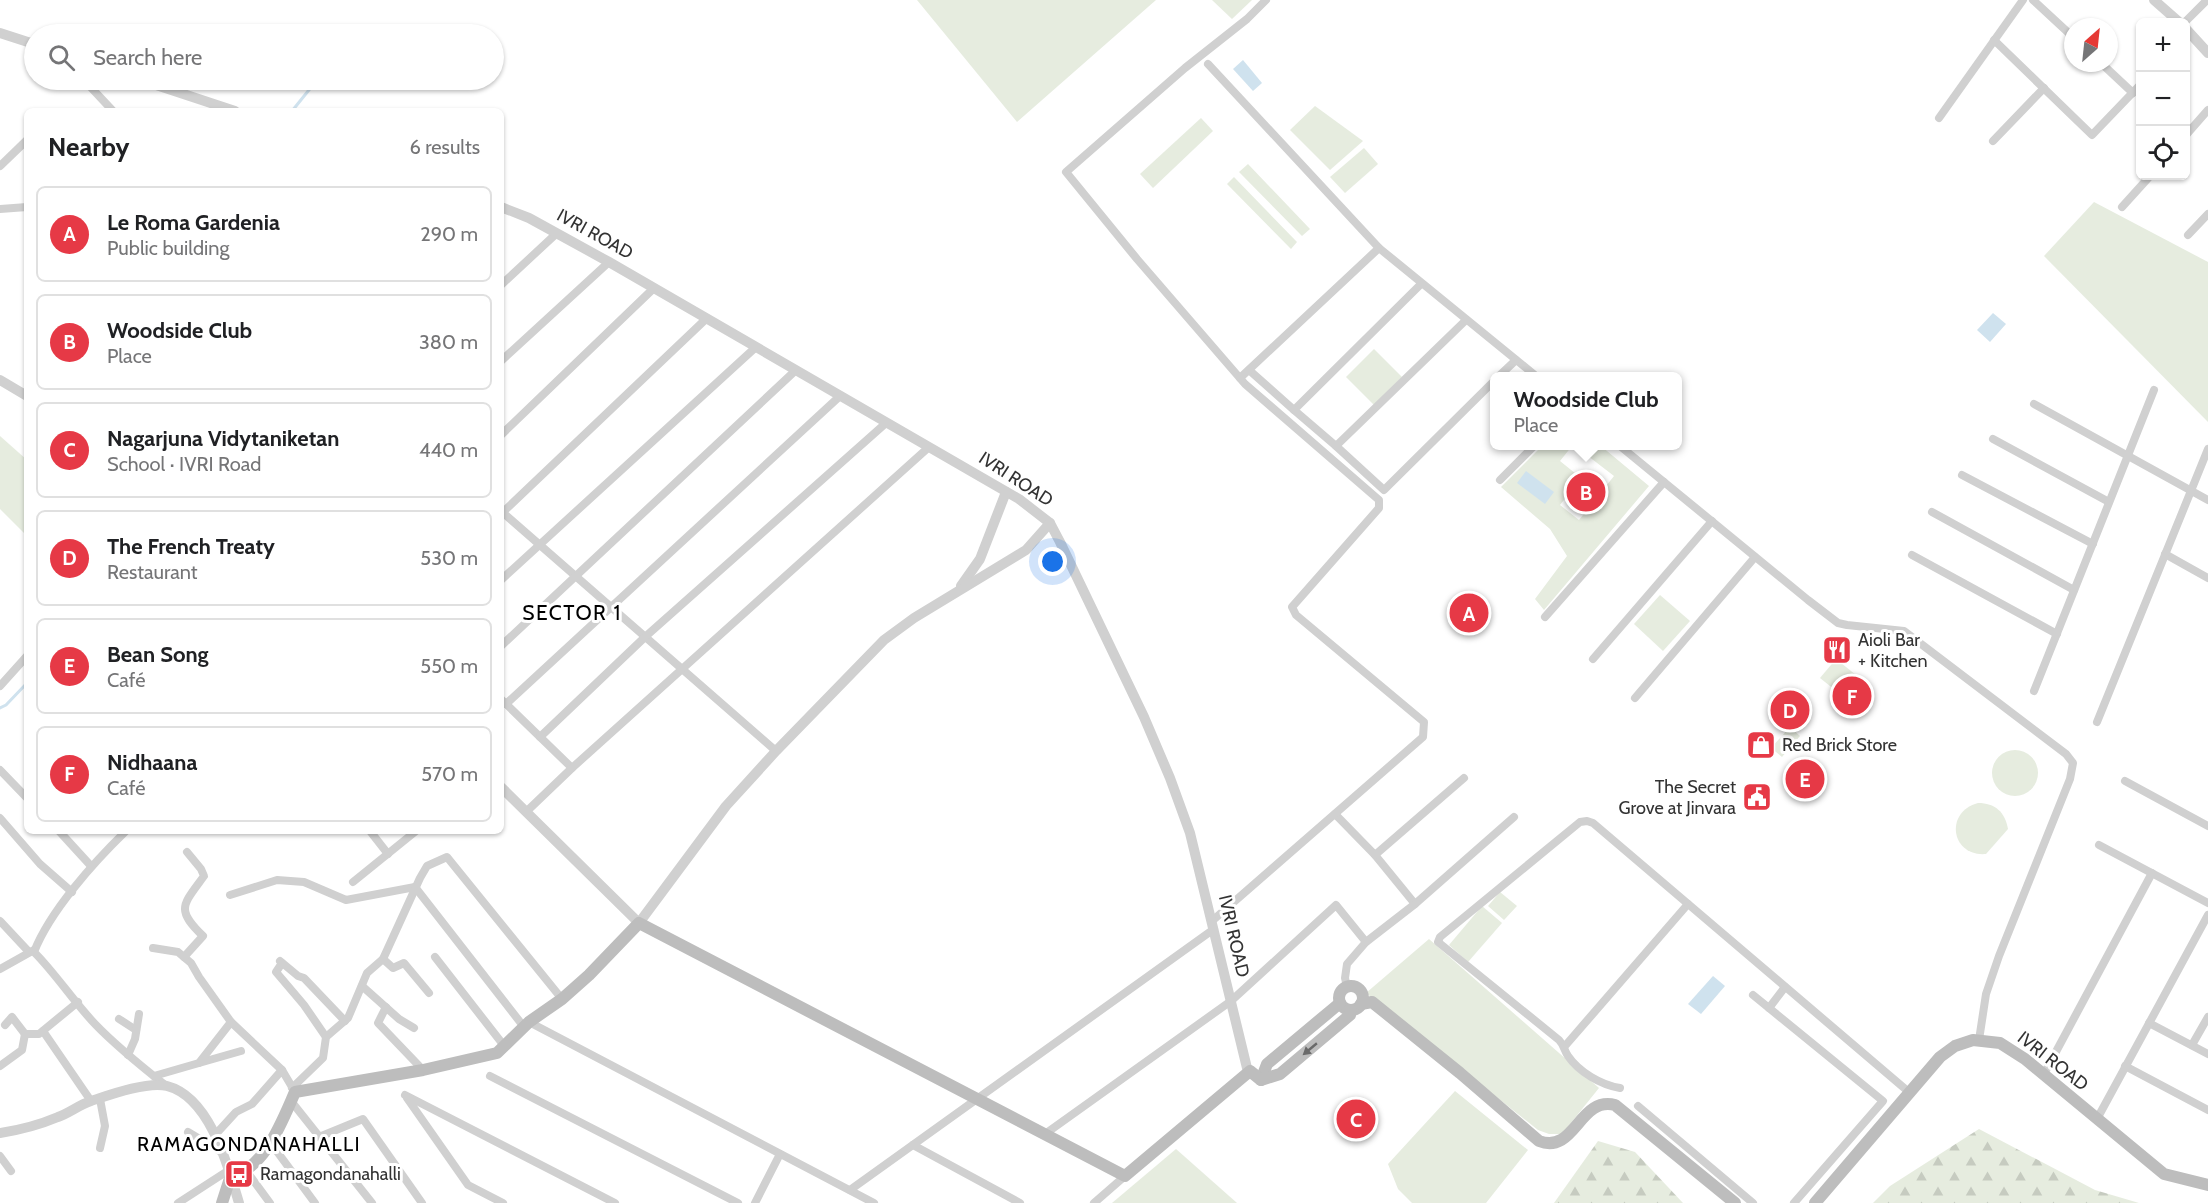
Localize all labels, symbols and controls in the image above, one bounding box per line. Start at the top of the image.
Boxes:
north arrow [2064,18,2118,72]
map controls [2136,18,2190,180]
button: + [2136,18,2190,72]
search box [24,24,504,90]
icon: search [45,41,78,74]
text: Search here [93,44,202,71]
button: − [2136,72,2190,126]
button: locate [2136,126,2190,180]
text: Nearby [48,131,129,163]
text: 6 results [409,135,480,159]
street label: IVRI ROAD [553,204,637,264]
text: Le Roma Gardenia [107,209,280,236]
text: A [63,222,76,246]
text: 290 m [420,222,478,246]
text: Public building [107,236,229,260]
text: Woodside Club [107,317,252,344]
text: B [63,330,76,354]
text: 380 m [419,330,478,354]
text: Place [107,344,152,368]
popup [1490,372,1682,450]
text: Woodside Club [1513,386,1659,413]
text: Place [1513,413,1558,437]
text: Nagarjuna Vidytaniketan [107,425,339,452]
text: C [63,438,76,462]
text: 440 m [419,438,478,462]
street label: IVRI ROAD [975,447,1057,511]
text: School · IVRI Road [107,452,261,476]
pin: B [1566,470,1606,514]
text: The French Treaty [107,533,275,560]
text: D [62,546,77,570]
text: 530 m [420,546,478,570]
your location [1038,547,1067,576]
text: Restaurant [107,560,198,584]
pin: A [1450,590,1488,636]
district label: SECTOR 1 [522,600,622,625]
place label: Aioli Bar + Kitchen [1858,629,1928,672]
restaurant icon: Aioli Bar + Kitchen [1821,634,1853,666]
text: Bean Song [107,641,209,668]
text: E [64,654,75,678]
text: 550 m [420,654,478,678]
text: Café [107,668,145,692]
pin: F [1832,674,1872,718]
pin: D [1770,688,1810,732]
shop icon: Red Brick Store [1745,729,1777,761]
place label: Red Brick Store [1782,734,1897,756]
text: Nidhaana [107,749,197,776]
pin: E [1786,756,1824,802]
text: F [64,762,75,786]
text: 570 m [421,762,478,786]
text: Café [107,776,145,800]
place label: The Secret Grove at Jinvara [1619,776,1736,819]
public building icon: The Secret Grove at Jinvara [1741,781,1773,813]
street label: IVRI ROAD [1214,893,1254,979]
street label: IVRI ROAD [2013,1027,2093,1095]
one-way arrow [1303,1042,1318,1055]
pin: C [1336,1096,1376,1142]
district label: RAMAGONDANAHALLI [137,1132,361,1156]
bus stop icon: Ramagondanahalli [223,1158,255,1190]
place label: Ramagondanahalli [260,1163,401,1185]

